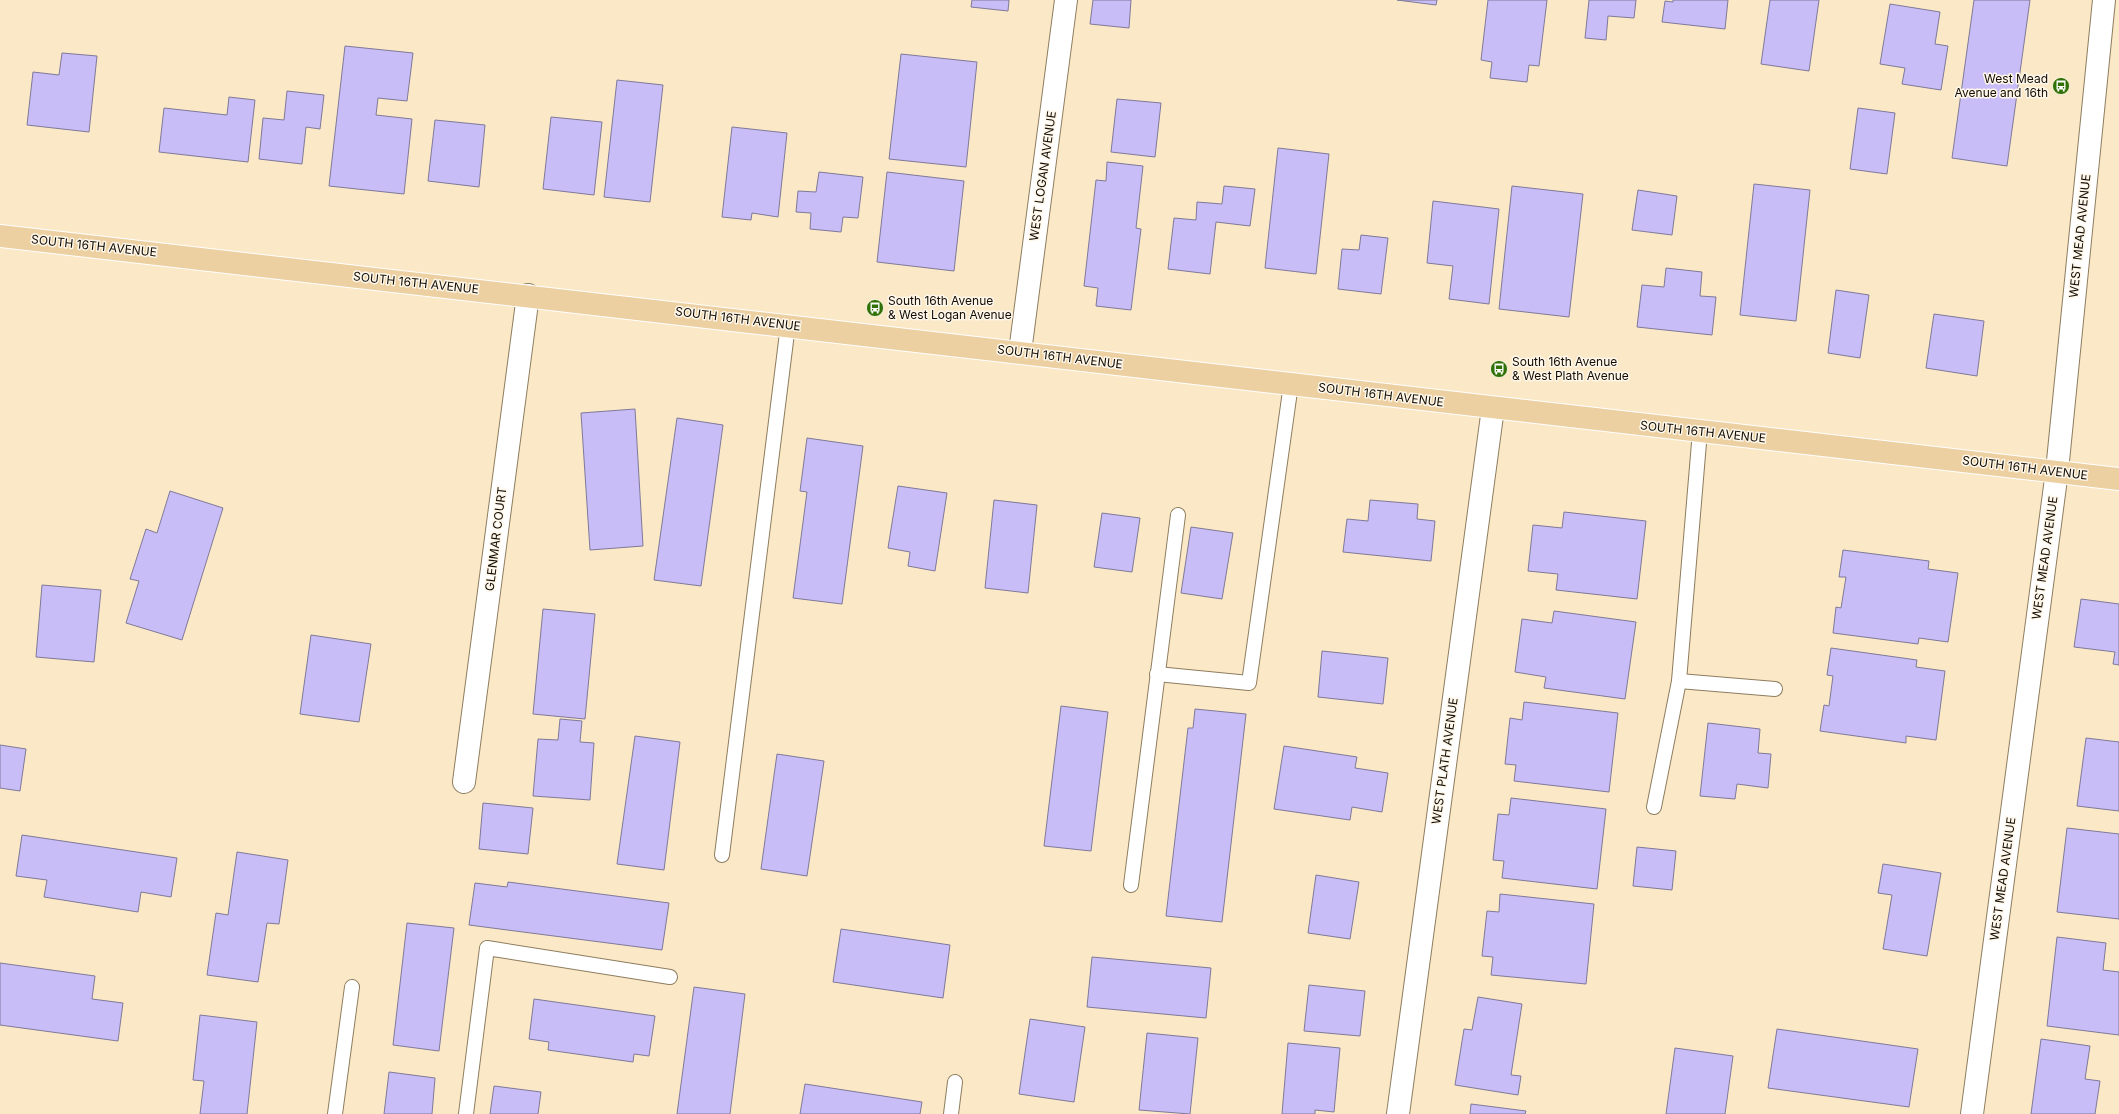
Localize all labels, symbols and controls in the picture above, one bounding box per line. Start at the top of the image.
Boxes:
place label: West Mead Avenue and 16th [1955,71,2048,100]
bus stop icon: West Mead Avenue and 16th [2051,76,2071,96]
street label: WEST LOGAN AVENUE [1026,110,1059,242]
street label: WEST MEAD AVENUE [2066,173,2093,299]
street label: SOUTH 16TH AVENUE [30,231,158,260]
street label: SOUTH 16TH AVENUE [352,268,480,297]
place label: South 16th Avenue & West Logan Avenue [888,293,1012,322]
bus stop icon: South 16th Avenue & West Logan Avenue [865,298,885,318]
street label: SOUTH 16TH AVENUE [674,303,802,334]
street label: SOUTH 16TH AVENUE [996,341,1124,372]
place label: South 16th Avenue & West Plath Avenue [1512,354,1629,383]
bus stop icon: South 16th Avenue & West Plath Avenue [1489,359,1509,379]
street label: SOUTH 16TH AVENUE [1317,379,1445,410]
street label: SOUTH 16TH AVENUE [1639,417,1767,446]
street label: SOUTH 16TH AVENUE [1961,452,2089,483]
street label: GLENMAR COURT [482,486,509,592]
street label: WEST MEAD AVENUE [2028,495,2061,621]
street label: WEST PLATH AVENUE [1428,697,1461,825]
street label: WEST MEAD AVENUE [1986,816,2019,942]

